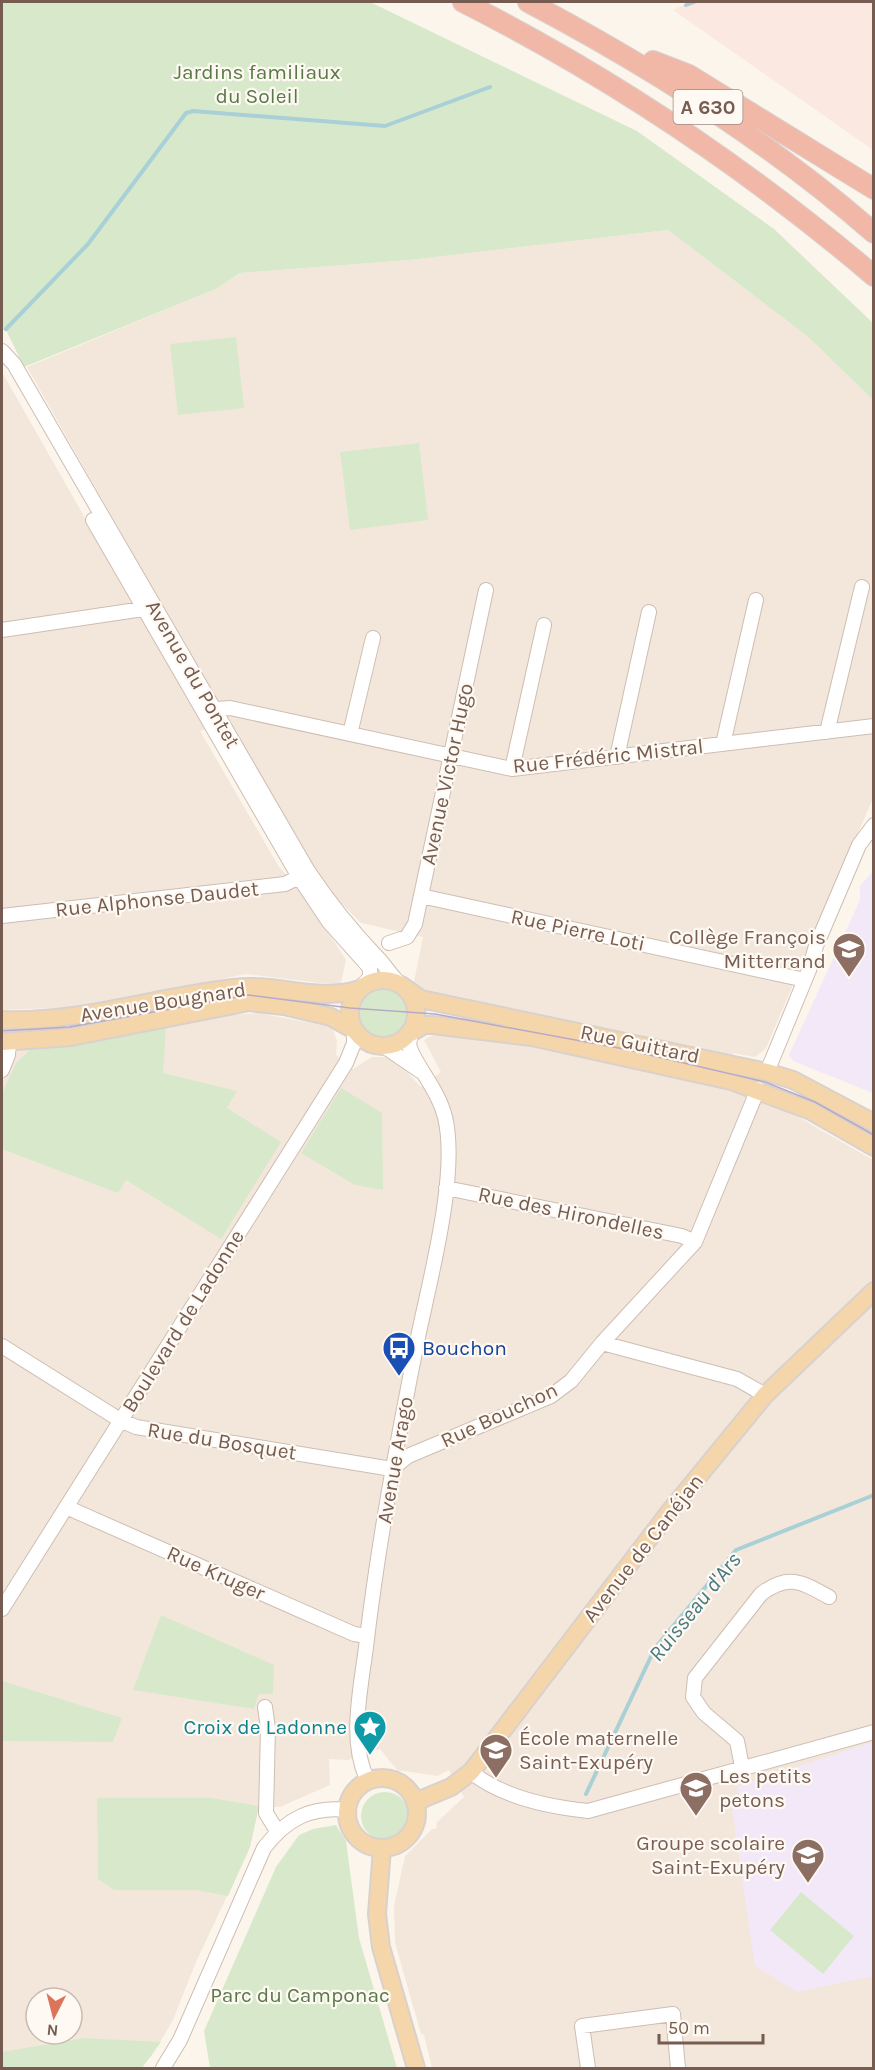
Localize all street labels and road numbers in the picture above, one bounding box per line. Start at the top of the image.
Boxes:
road number: A 630 [674,90,742,124]
street label: Avenue du Pontet [141,596,245,752]
street label: Avenue Victor Hugo [416,681,478,867]
street label: Rue Frédéric Mistral [511,734,705,778]
street label: Rue Alphonse Daudet [54,876,260,922]
street label: Rue Pierre Loti [509,904,647,956]
street label: Avenue Bougnard [78,977,248,1027]
street label: Rue Guittard [578,1020,702,1068]
street label: Rue des Hirondelles [476,1182,666,1244]
street label: Boulevard de Ladonne [117,1225,249,1417]
street label: Rue Bouchon [437,1377,561,1453]
street label: Avenue Arago [372,1395,418,1525]
street label: Rue du Bosquet [146,1417,298,1465]
street label: Avenue de Canéjan [578,1469,708,1627]
street label: Rue Kruger [163,1541,269,1605]

